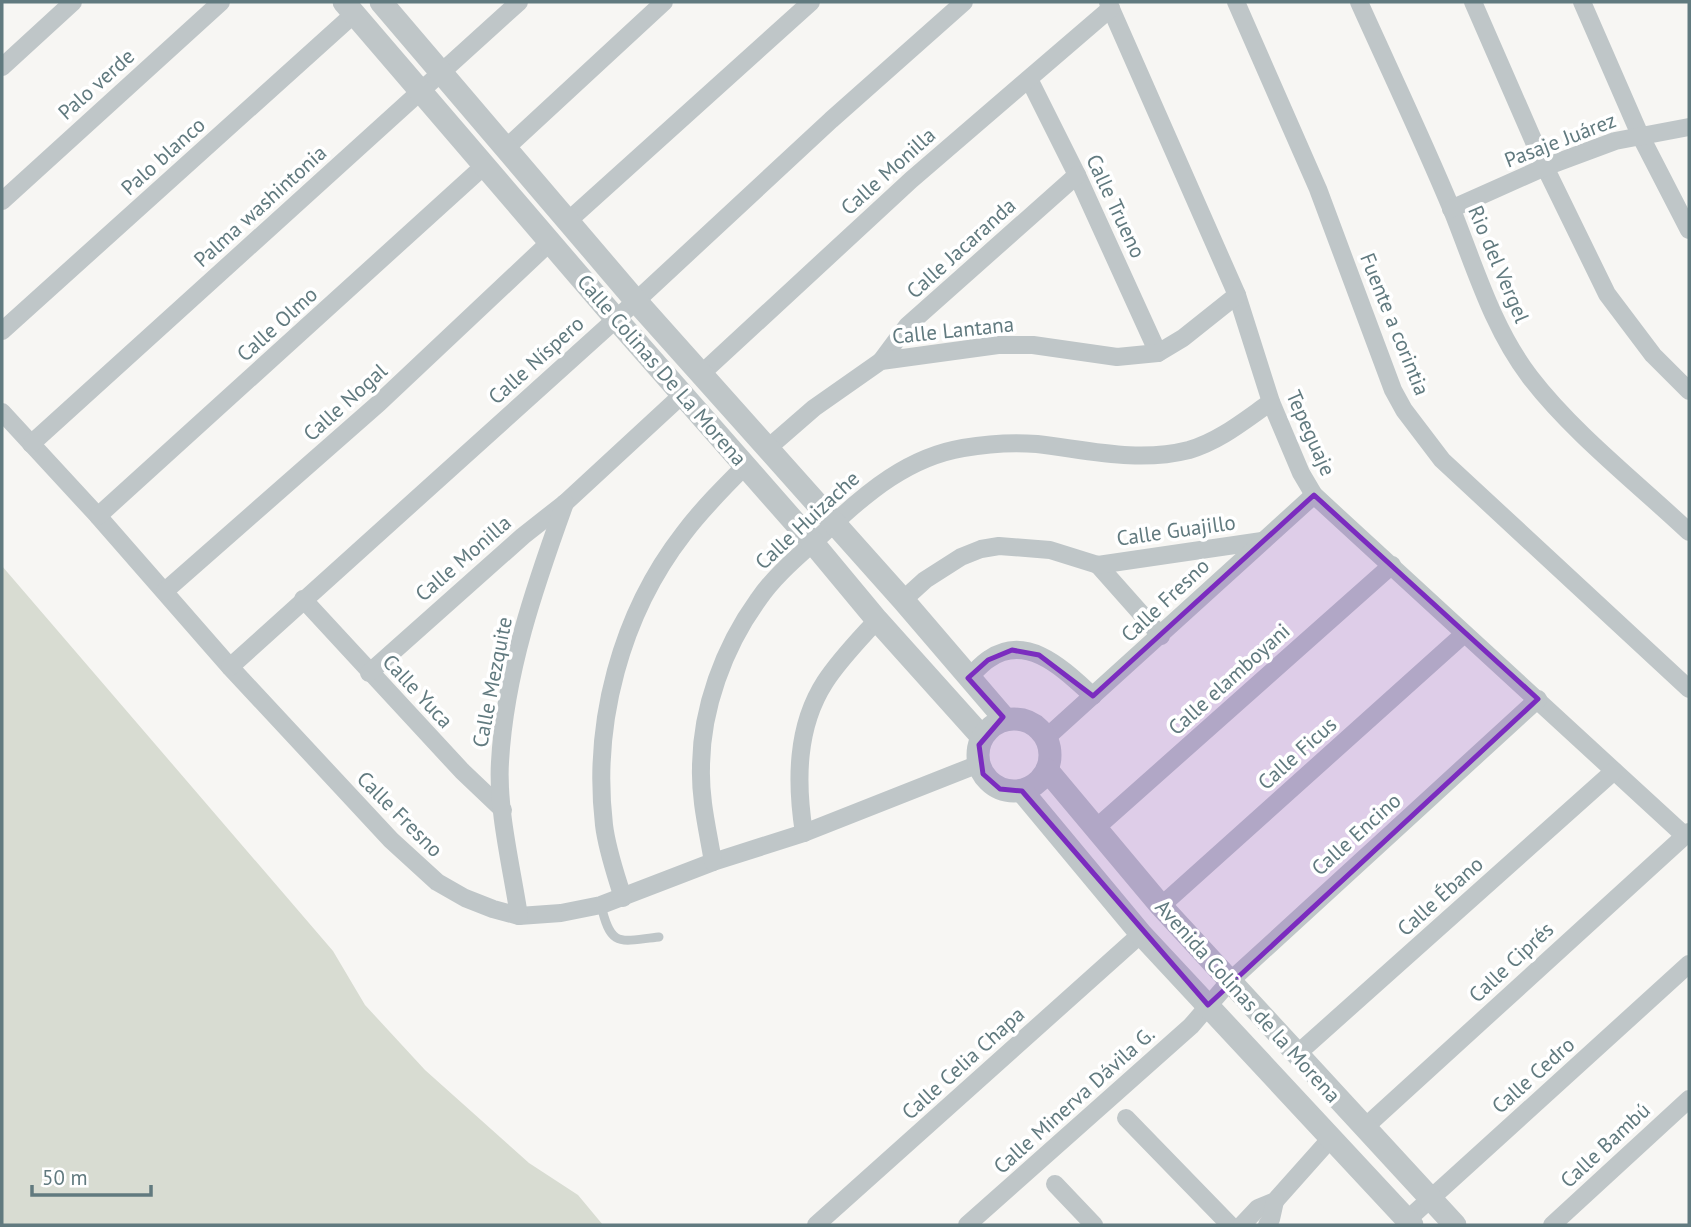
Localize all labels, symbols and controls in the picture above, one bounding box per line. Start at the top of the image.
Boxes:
street label: Palo verde [52,43,140,125]
street label: Pasaje Juárez [1500,106,1620,174]
street label: Palo blanco [115,111,211,201]
street label: Calle Monilla [835,121,941,221]
street label: Palma washintonia [188,139,332,273]
street label: Calle Trueno [1080,150,1152,262]
street label: Calle Jacaranda [901,192,1021,304]
street label: Rio del Vergel [1462,201,1536,327]
street label: Fuente a corintia [1354,249,1436,399]
street label: Calle Colinas De La Morena [571,269,753,471]
street label: Calle Olmo [231,281,323,367]
street label: Calle Níspero [483,310,589,410]
street label: Calle Lantana [891,310,1015,350]
street label: Calle Nogal [297,357,393,447]
street label: Tepeguaje [1280,386,1342,480]
street label: Calle Huizache [749,465,865,575]
street label: Calle Guajillo [1115,508,1237,552]
street label: Calle Monilla [410,509,516,607]
street label: Calle Fresno [1115,552,1215,648]
street label: Calle Mezquite [466,614,518,750]
street label: Calle elamboyani [1163,617,1295,741]
street label: Calle Yuca [377,648,459,734]
street label: Calle Ficus [1252,711,1342,795]
street label: Calle Fresno [351,765,449,863]
street label: Calle Encino [1306,787,1406,881]
street label: Calle Ébano [1391,850,1489,942]
street label: Avenida Colinas de la Morena [1149,894,1347,1108]
street label: Calle Ciprés [1463,916,1559,1008]
street label: Calle Celia Chapa [896,1001,1030,1125]
street label: Calle Minerva Dávila G. [988,1020,1160,1180]
street label: Calle Cedro [1486,1031,1580,1119]
street label: Calle Bambú [1554,1097,1656,1193]
scale bar [32,1154,150,1198]
text: 50 m [42,1164,88,1191]

